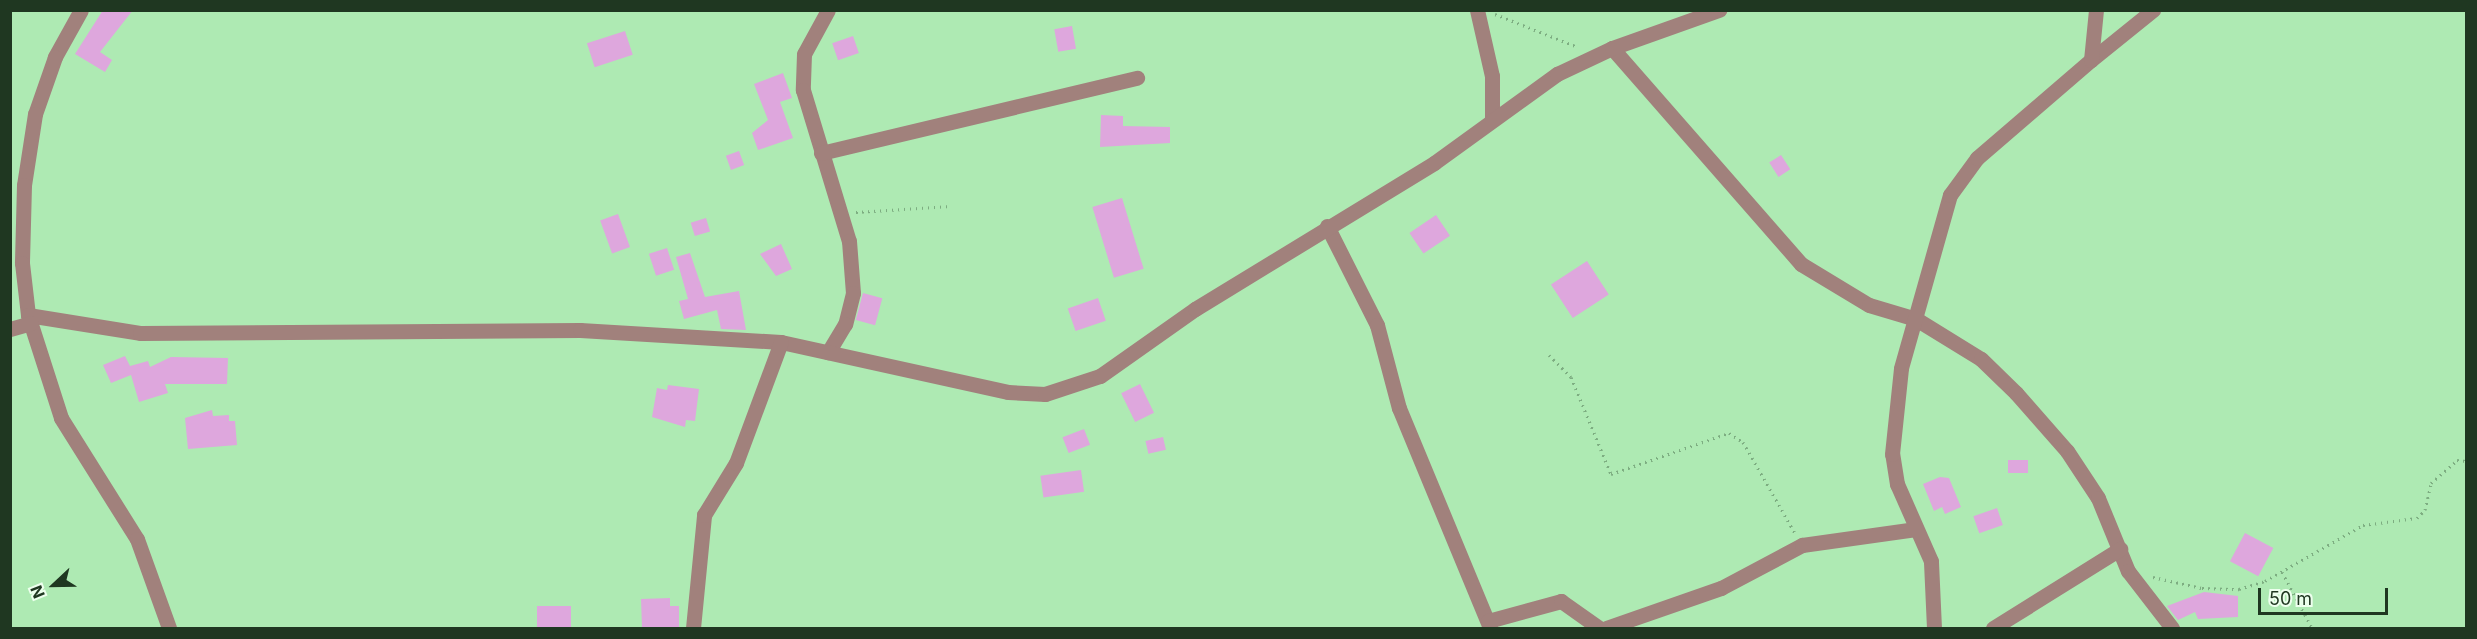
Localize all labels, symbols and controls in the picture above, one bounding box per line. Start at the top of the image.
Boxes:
north arrow [24,555,84,615]
scale bar [2261,576,2392,614]
text: N [26,582,49,601]
text: 50 m [2269,588,2312,609]

